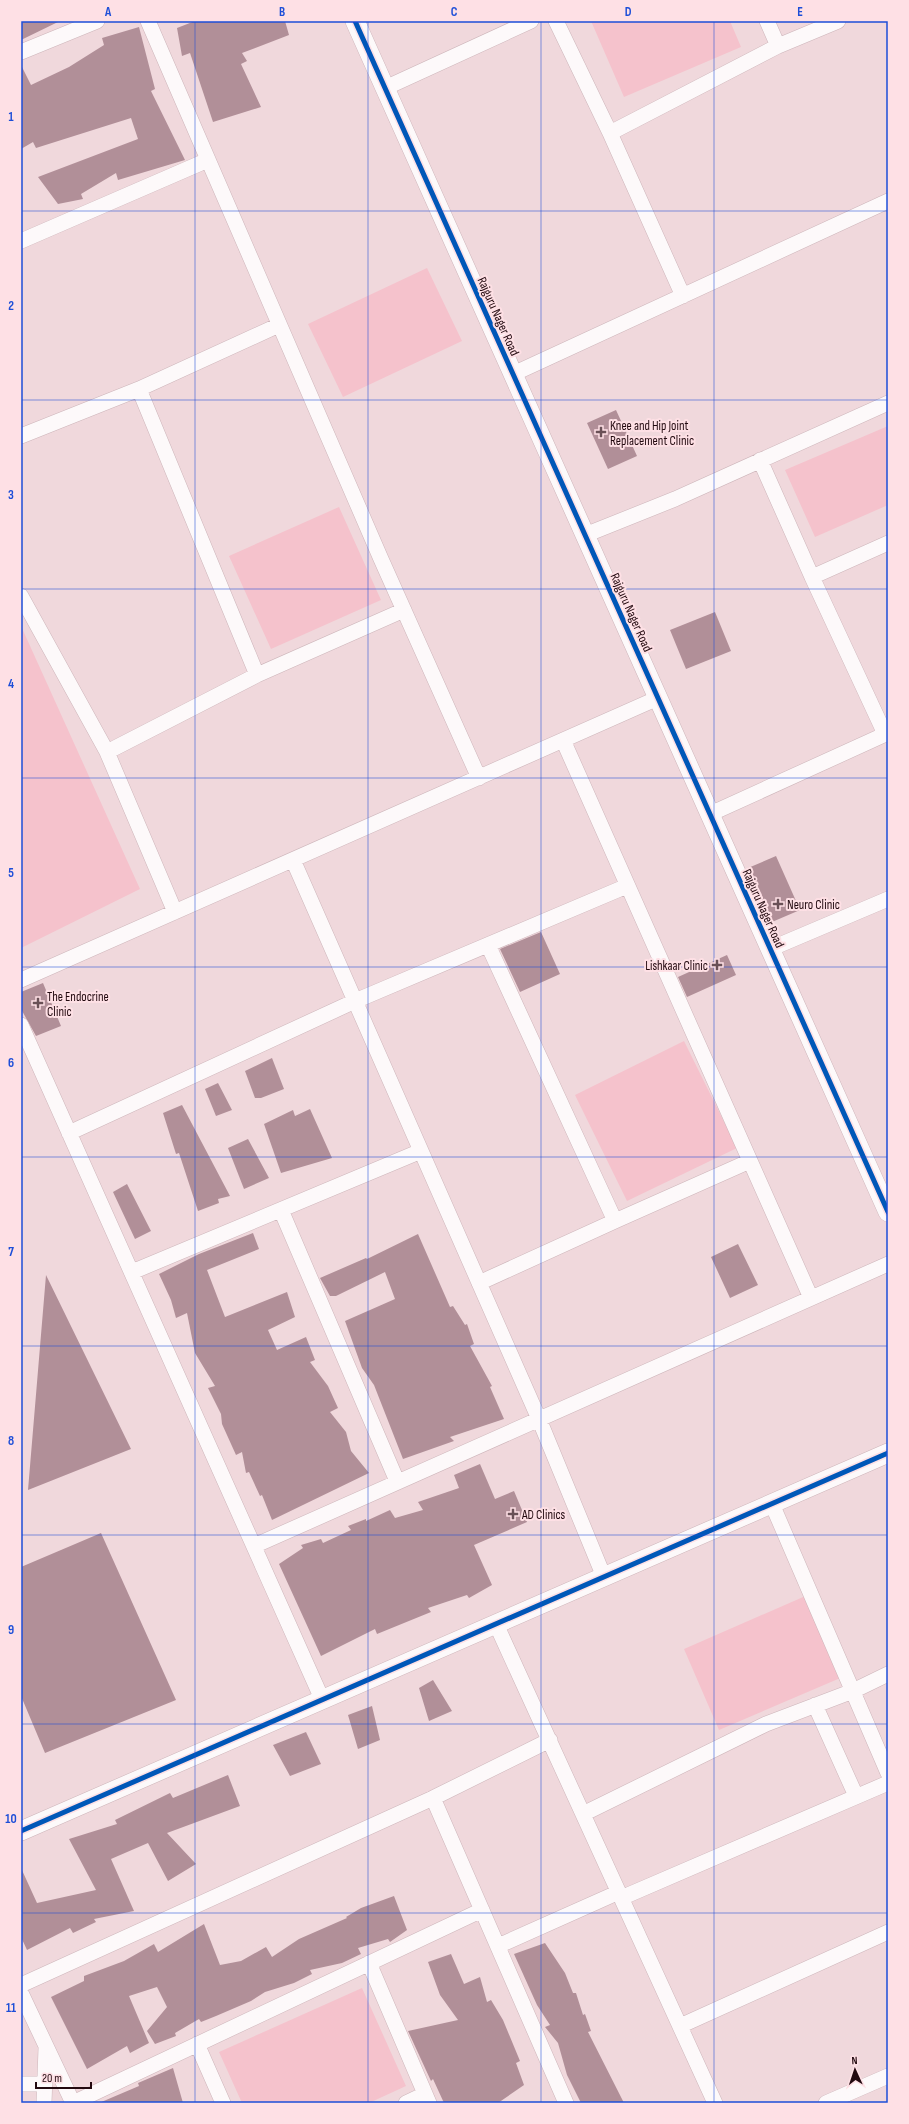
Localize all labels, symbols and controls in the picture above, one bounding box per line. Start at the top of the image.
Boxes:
text: A [104,4,112,20]
text: B [279,4,285,20]
text: C [451,4,458,20]
text: D [625,4,632,20]
text: E [797,4,803,20]
text: 1 [8,109,14,125]
street label: Rajguru Nager Road [474,275,523,358]
text: 2 [8,298,14,314]
place label: Knee and Hip Joint Replacement Clinic [610,418,694,449]
marker: Knee and Hip Joint Replacement Clinic [595,426,607,438]
text: 3 [8,487,14,503]
street label: Rajguru Nager Road [607,571,656,654]
text: 4 [8,676,14,692]
text: 5 [8,865,14,881]
street label: Rajguru Nager Road [739,867,788,950]
place label: Neuro Clinic [787,897,840,913]
marker: Neuro Clinic [772,898,784,910]
place label: Lishkaar Clinic [645,958,708,974]
marker: Lishkaar Clinic [711,959,723,971]
place label: The Endocrine Clinic [47,989,109,1020]
marker: The Endocrine Clinic [32,997,44,1009]
text: 6 [8,1055,14,1071]
text: 7 [8,1244,14,1260]
text: 8 [8,1433,14,1449]
place label: AD Clinics [521,1507,566,1523]
marker: AD Clinics [507,1508,519,1520]
text: 9 [8,1622,14,1638]
text: 10 [5,1811,17,1827]
text: 11 [6,2000,16,2016]
north arrow [835,2050,875,2090]
text: N [851,2054,858,2067]
scale bar [36,2064,91,2090]
text: 20 m [42,2071,62,2086]

